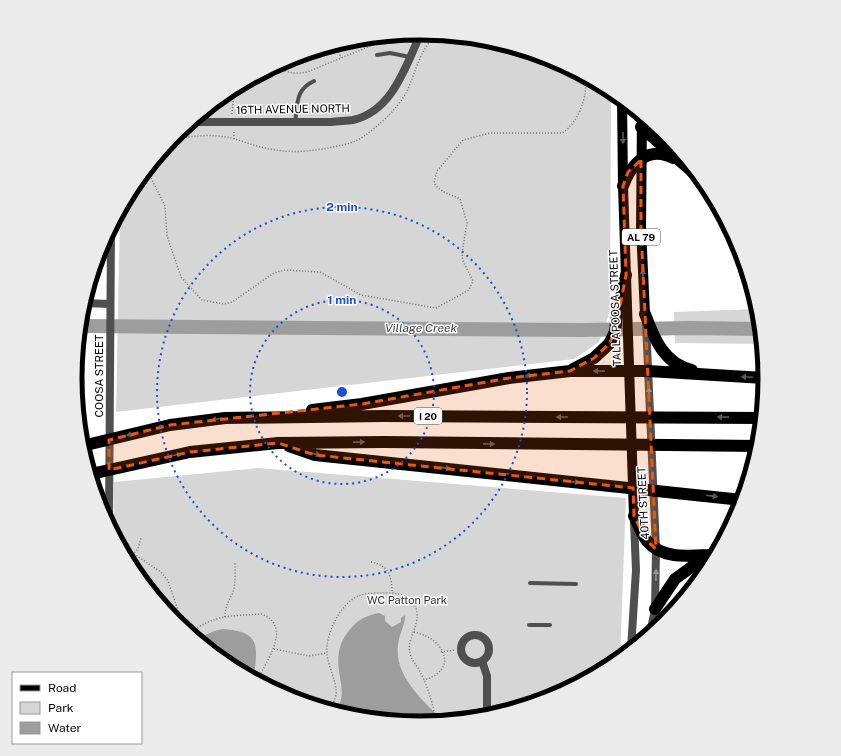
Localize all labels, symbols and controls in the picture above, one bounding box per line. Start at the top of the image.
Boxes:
street label: 16TH AVENUE NORTH [236,102,350,116]
one-way arrow [620,132,626,145]
text: 2 min [326,200,358,214]
road number: AL 79 [622,229,660,245]
street label: TALLAPOOSA STREET [607,249,623,366]
one-way arrow [640,269,647,281]
text: 1 min [328,293,356,307]
water label: Village Creek [385,321,458,335]
street label: COOSA STREET [93,334,105,417]
one-way arrow [592,368,605,374]
one-way arrow [525,372,537,379]
one-way arrow [741,373,753,380]
centre of rings [335,385,349,399]
one-way arrow [646,387,653,399]
road number: I 20 [414,408,442,424]
one-way arrow [397,413,410,419]
one-way arrow [555,414,568,420]
one-way arrow [717,414,729,421]
one-way arrow [211,416,223,422]
one-way arrow [126,432,138,438]
one-way arrow [353,439,366,445]
one-way arrow [483,440,495,447]
one-way arrow [309,451,322,457]
one-way arrow [170,452,182,458]
one-way arrow [438,465,451,471]
street label: 40TH STREET [635,466,651,540]
one-way arrow [568,478,580,485]
one-way arrow [706,493,718,499]
one-way arrow [653,568,659,581]
park label: WC Patton Park [367,594,447,606]
legend [12,672,142,744]
text: Road [48,681,76,695]
text: Park [48,701,74,715]
text: Water [48,721,82,735]

